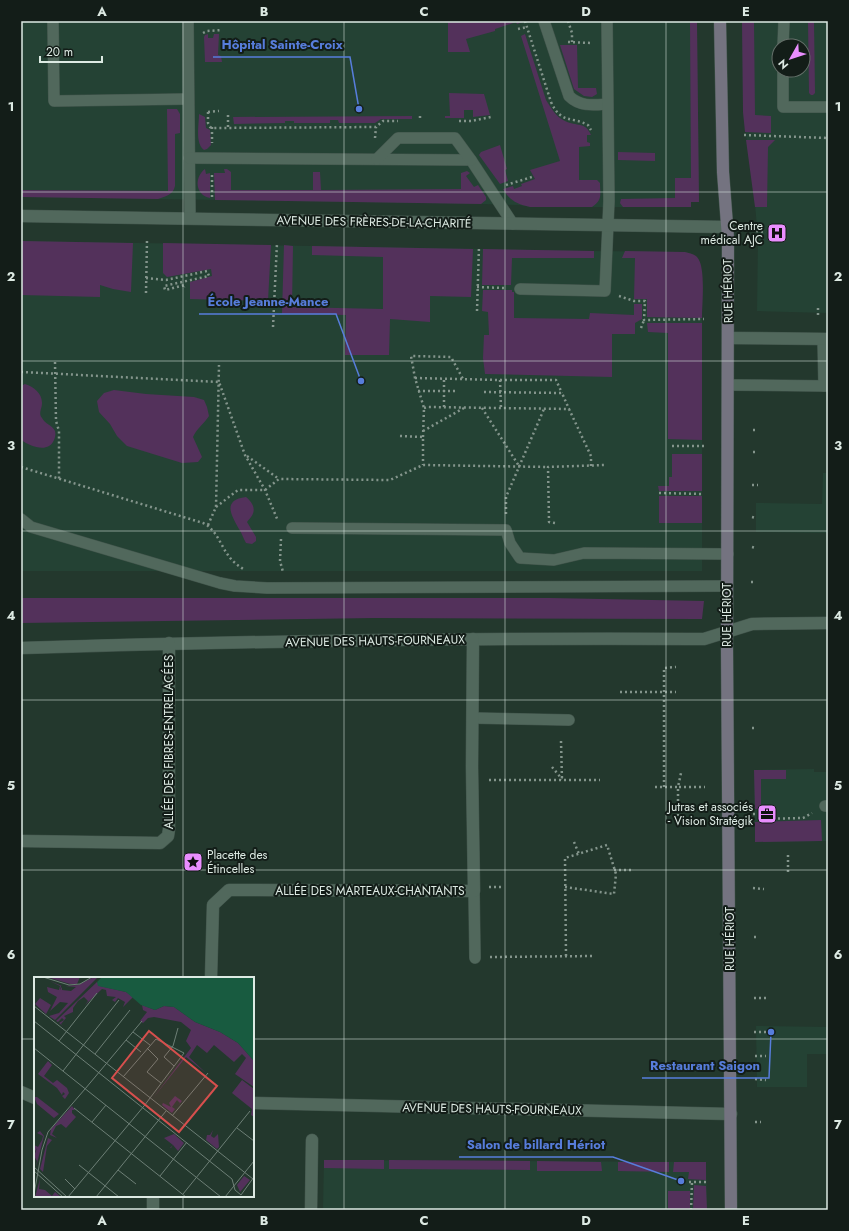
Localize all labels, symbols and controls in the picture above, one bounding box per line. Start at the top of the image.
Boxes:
text: A [96,2,107,21]
text: B [260,2,269,21]
text: C [419,2,429,21]
text: D [581,2,591,21]
text: E [742,2,750,21]
callout: Hôpital Sainte-Croix [213,32,350,57]
text: Hôpital Sainte-Croix [221,35,343,54]
scale bar [40,38,102,64]
north arrow [771,38,811,78]
text: 20 m [46,43,73,61]
text: N [774,56,792,73]
text: 1 [8,97,14,116]
text: 1 [835,97,841,116]
street label: AVENUE DES FRÈRES-DE-LA-CHARITÉ [276,211,472,233]
place label: Centre médical AJC [701,217,763,249]
hospital icon: Centre médical AJC [766,222,788,244]
street label: RUE HÉRIOT [718,258,738,323]
text: 2 [7,267,15,286]
text: 2 [834,267,842,286]
callout: École Jeanne-Mance [199,289,336,314]
text: École Jeanne-Mance [208,292,329,311]
text: 3 [7,436,15,455]
text: 3 [834,436,842,455]
street label: RUE HÉRIOT [718,583,736,647]
text: 4 [6,606,16,625]
text: 4 [833,606,843,625]
street label: AVENUE DES HAUTS-FOURNEAUX [285,630,465,652]
street label: ALLÉE DES FIBRES-ENTRELACÉES [160,654,178,829]
text: 5 [7,776,15,795]
text: 5 [834,776,842,795]
place label: Jutras et associés - Vision Stratégik [666,798,754,830]
office icon: Jutras et associés - Vision Stratégik [756,803,778,825]
place label: Placette des Étincelles [207,846,268,878]
place icon: Placette des Étincelles [182,851,204,873]
street label: ALLÉE DES MARTEAUX-CHANTANTS [275,882,465,900]
street label: RUE HÉRIOT [721,907,739,971]
text: 6 [7,945,16,964]
text: 6 [834,945,843,964]
inset map [34,977,254,1197]
callout: Restaurant Saigon [642,1053,769,1078]
text: Restaurant Saigon [650,1056,760,1075]
street label: AVENUE DES HAUTS-FOURNEAUX [402,1098,582,1120]
text: 7 [7,1115,15,1134]
text: 7 [834,1115,842,1134]
callout: Salon de billard Hériot [459,1132,613,1157]
text: Salon de billard Hériot [467,1135,606,1154]
text: A [96,1211,107,1230]
text: B [260,1211,269,1230]
text: C [419,1211,429,1230]
text: D [581,1211,591,1230]
text: E [742,1211,750,1230]

